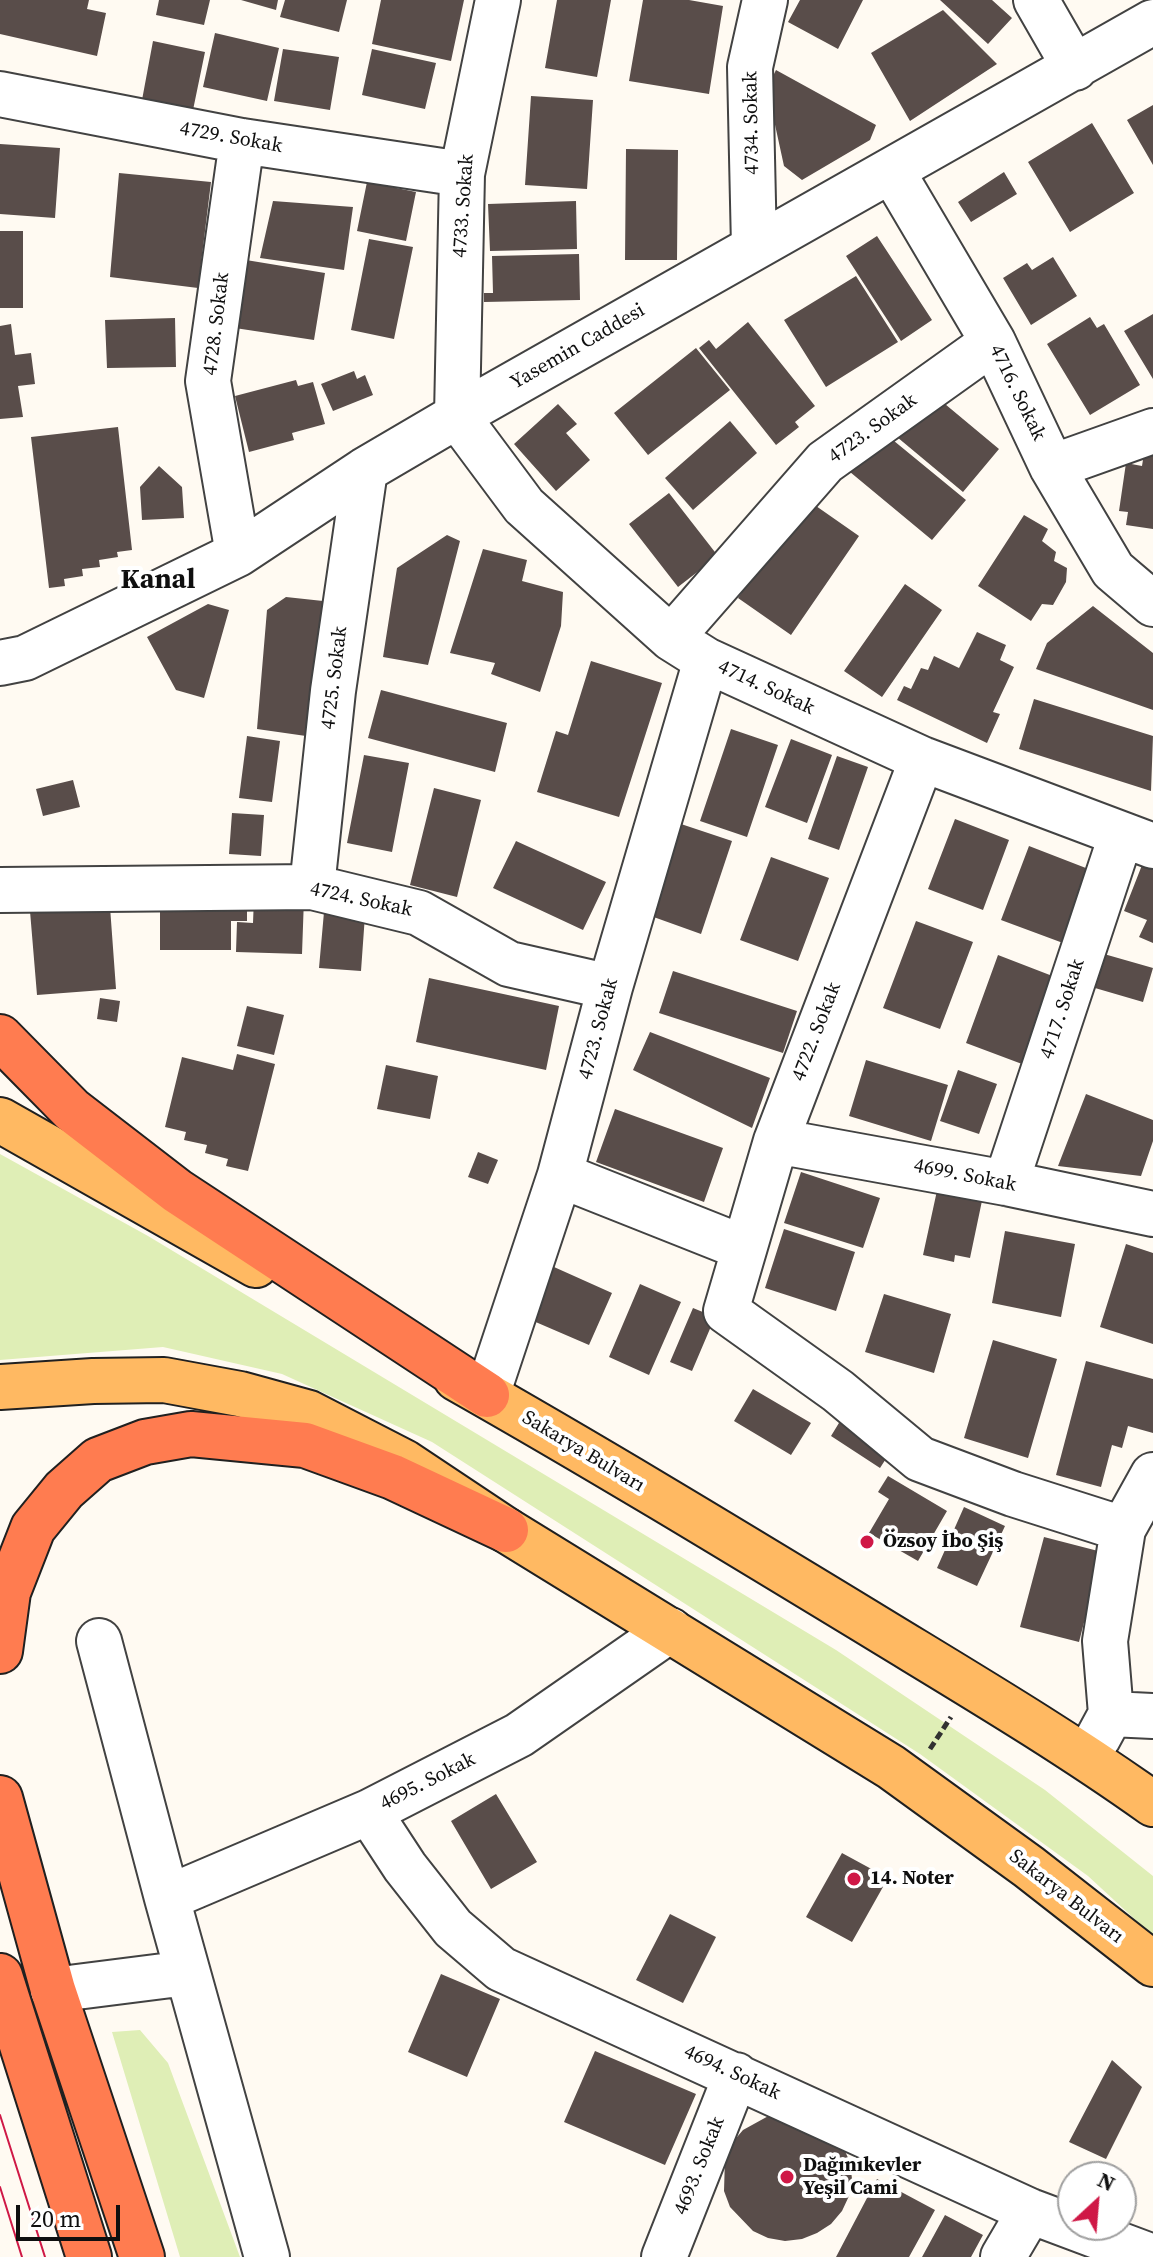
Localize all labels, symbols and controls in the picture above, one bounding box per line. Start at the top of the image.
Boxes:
street label: 4734. Sokak [739,71,765,175]
street label: 4729. Sokak [178,117,284,159]
street label: 4733. Sokak [448,153,480,259]
street label: 4728. Sokak [199,271,235,377]
street label: Yasemin Caddesi [507,299,649,395]
street label: 4716. Sokak [983,341,1051,445]
street label: 4723. Sokak [824,389,922,469]
district label: Kanal [121,564,195,598]
street label: 4725. Sokak [317,625,353,731]
street label: 4714. Sokak [714,655,818,721]
street label: 4724. Sokak [308,877,414,923]
street label: 4717. Sokak [1036,956,1090,1062]
street label: 4723. Sokak [574,976,624,1082]
street label: 4722. Sokak [787,979,847,1085]
street label: 4699. Sokak [912,1154,1018,1198]
street label: Sakarya Bulvarı [517,1406,649,1498]
place label: Özsoy İbo Şiş [883,1530,1003,1554]
marker: Özsoy İbo Şiş [858,1533,876,1551]
street label: 4695. Sokak [376,1748,480,1816]
street label: Sakarya Bulvarı [1004,1845,1128,1949]
place label: 14. Noter [870,1867,954,1891]
marker: 14. Noter [845,1870,863,1888]
street label: 4694. Sokak [680,2040,784,2106]
street label: 4693. Sokak [669,2113,731,2219]
place label: Dağınıkevler Yeşil Cami [803,2154,921,2201]
north arrow [1057,2161,1137,2241]
text: N [1093,2164,1120,2198]
marker: Dağınıkevler Yeşil Cami [778,2168,796,2186]
scale bar [20,2189,124,2239]
text: 20 m [30,2202,81,2235]

